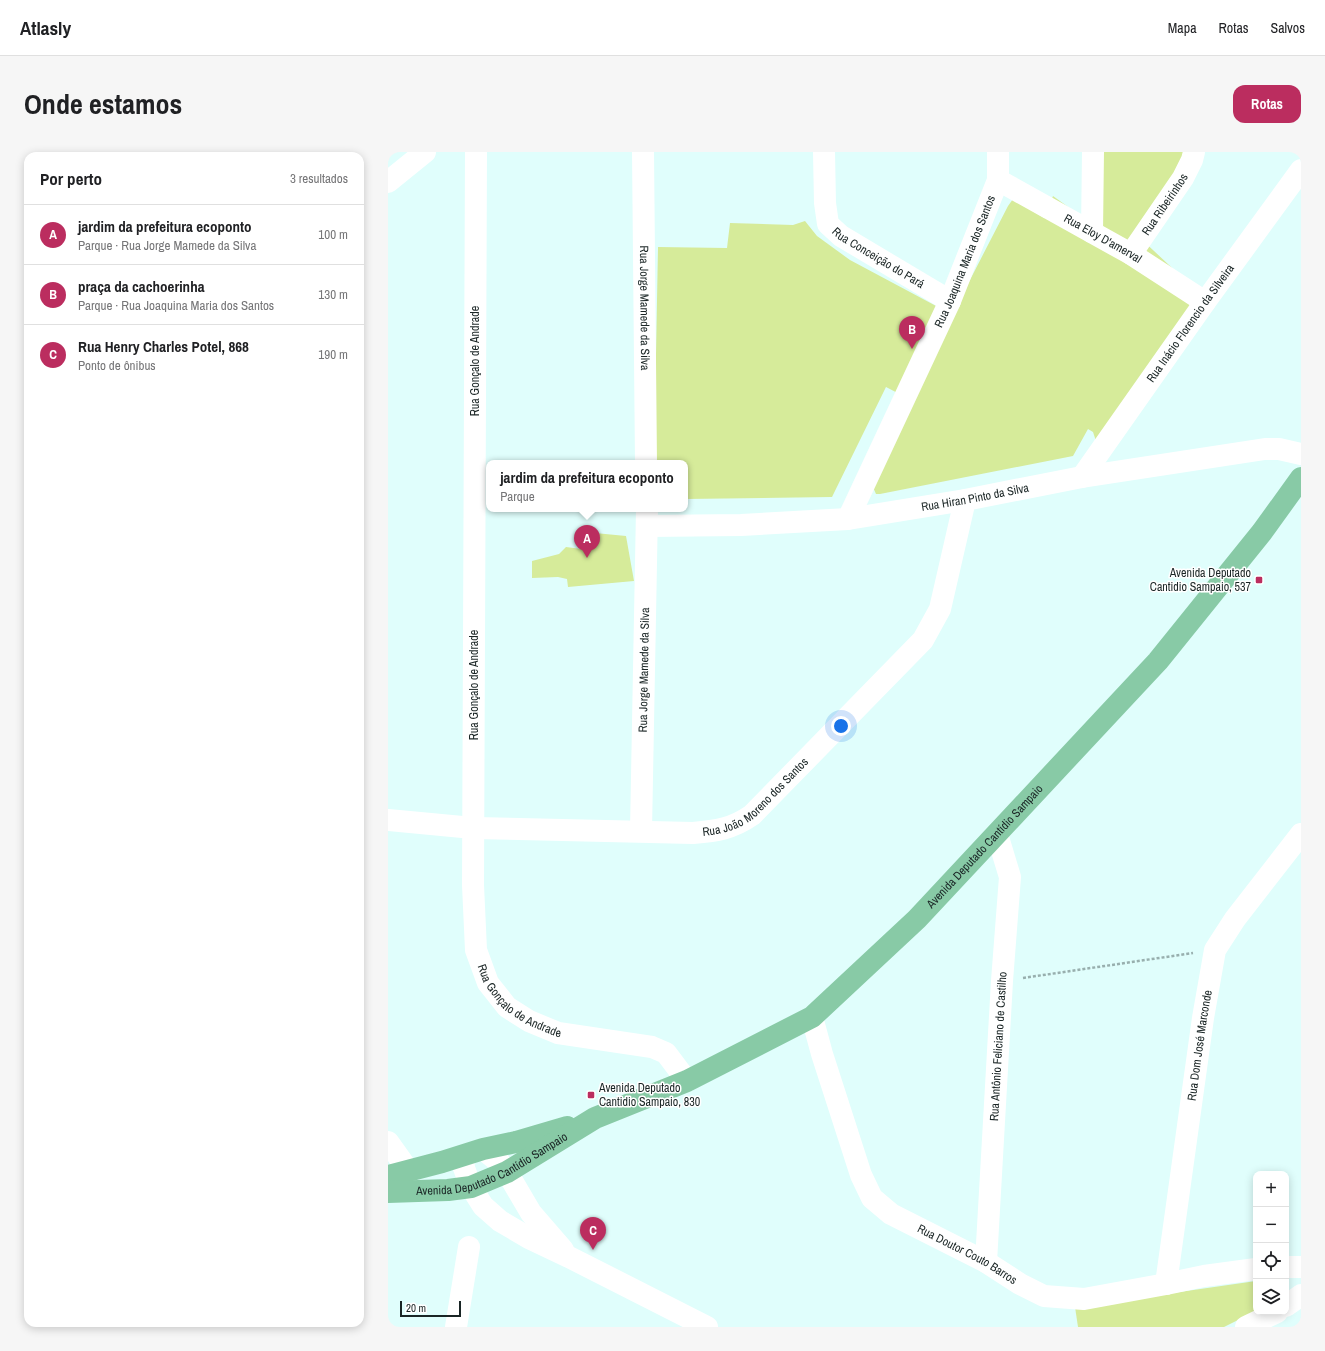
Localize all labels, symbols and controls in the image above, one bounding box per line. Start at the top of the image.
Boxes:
text: Atlasly [20,15,71,41]
text: Mapa [1168,19,1197,37]
text: Rotas [1219,19,1249,37]
text: Salvos [1271,19,1305,37]
text: Onde estamos [24,85,182,123]
button: Rotas [1233,85,1301,123]
text: Por perto [40,167,102,190]
text: 3 resultados [290,170,348,187]
street label: Rua Ribeirinhos [1138,171,1192,239]
street label: Rua Joaquina Maria dos Santos [931,193,999,330]
street label: Rua Eloy D'amerval [1061,210,1145,267]
text: jardim da prefeitura ecoponto [78,216,252,237]
street label: Rua Conceição do Pará [829,224,928,292]
text: A [49,226,57,243]
text: 100 m [318,226,348,243]
text: Parque · Rua Jorge Mamede da Silva [78,237,256,254]
street label: Rua Jorge Mamede da Silva [636,245,653,371]
street label: Rua Inácio Florencio da Silveira [1143,261,1238,386]
text: praça da cachoerinha [78,276,204,297]
text: B [49,286,57,303]
text: 130 m [318,286,348,303]
text: Parque · Rua Joaquina Maria dos Santos [78,297,274,314]
street label: Rua Gonçalo de Andrade [467,306,483,416]
pin: B [899,316,925,349]
text: Rua Henry Charles Potel, 868 [78,336,249,357]
text: C [49,346,57,363]
text: 190 m [318,346,348,363]
text: Ponto de ônibus [78,357,156,374]
popup [486,460,688,512]
text: jardim da prefeitura ecoponto [500,467,674,488]
street label: Rua Hiran Pinto da Silva [920,480,1031,515]
text: Parque [500,488,535,505]
pin: A [574,525,600,558]
place label: Avenida Deputado Cantidio Sampaio, 537 [1150,565,1252,595]
marker: Avenida Deputado Cantidio Sampaio, 537 [1254,575,1264,585]
street label: Rua Jorge Mamede da Silva [635,607,653,733]
street label: Rua Gonçalo de Andrade [466,630,482,740]
your location [831,716,851,736]
street label: Rua João Moreno dos Santos [701,754,812,840]
street label: Avenida Deputado Cantídio Sampaio [922,781,1047,912]
street label: Rua Gonçalo de Andrade [474,962,562,1041]
street label: Rua Antônio Feliciano de Castilho [986,971,1011,1122]
street label: Rua Dom José Marconde [1184,989,1216,1102]
place label: Avenida Deputado Cantidio Sampaio, 830 [598,1080,700,1110]
marker: Avenida Deputado Cantidio Sampaio, 830 [586,1090,596,1100]
street label: Avenida Deputado Cantídio Sampaio [415,1129,571,1199]
map controls [1253,1171,1289,1315]
button: + [1253,1171,1289,1207]
button: − [1253,1207,1289,1243]
pin: C [580,1217,606,1250]
street label: Rua Doutor Couto Barros [915,1221,1020,1288]
button: locate [1253,1243,1289,1279]
button: layers [1253,1279,1289,1315]
scale bar [400,1299,461,1318]
text: 20 m [406,1301,426,1315]

